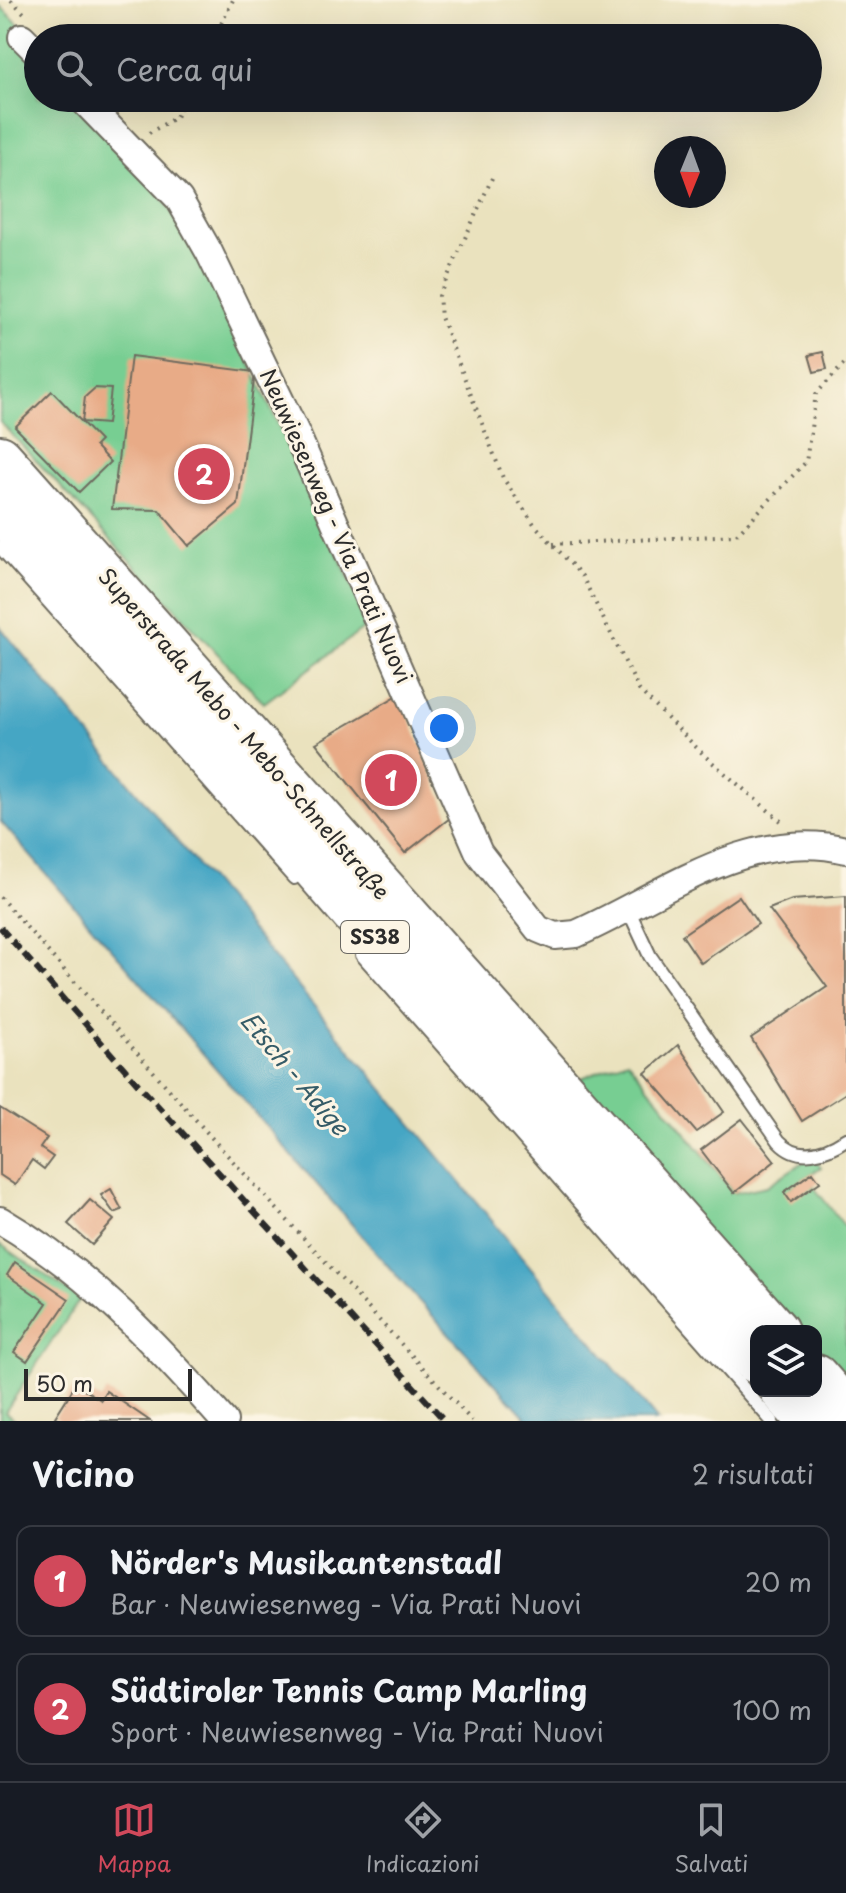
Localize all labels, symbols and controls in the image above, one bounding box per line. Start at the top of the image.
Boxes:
search box [24,24,822,112]
icon: search [52,46,96,90]
text: Cerca qui [116,46,253,91]
north arrow [654,136,726,208]
street label: Neuwiesenweg - Via Prati Nuovi [253,363,422,688]
pin: 2 [178,444,230,504]
street label: Superstrada Mebo - Mebo-Schnellstraße [92,560,399,906]
your location [424,708,464,748]
pin: 1 [365,750,417,810]
road number: SS38 [341,921,409,953]
water label: Etsch - Adige [233,1003,359,1143]
map controls [750,1325,822,1397]
button: layers [750,1325,822,1397]
scale bar [24,1365,192,1401]
text: 50 m [36,1366,93,1399]
text: Vicino [32,1447,134,1499]
text: 2 risultati [692,1454,814,1493]
text: Nörder's Musikantenstadl [110,1539,502,1584]
text: 1 [54,1562,66,1601]
text: 20 m [745,1562,812,1601]
text: Bar · Neuwiesenweg - Via Prati Nuovi [110,1584,582,1623]
text: Südtiroler Tennis Camp Marling [110,1667,587,1712]
text: 2 [51,1690,69,1729]
text: 100 m [732,1690,812,1729]
text: Sport · Neuwiesenweg - Via Prati Nuovi [110,1712,604,1751]
tab: Mappa [98,1798,171,1879]
tab: Indicazioni [366,1798,479,1879]
tab: Salvati [675,1798,748,1879]

